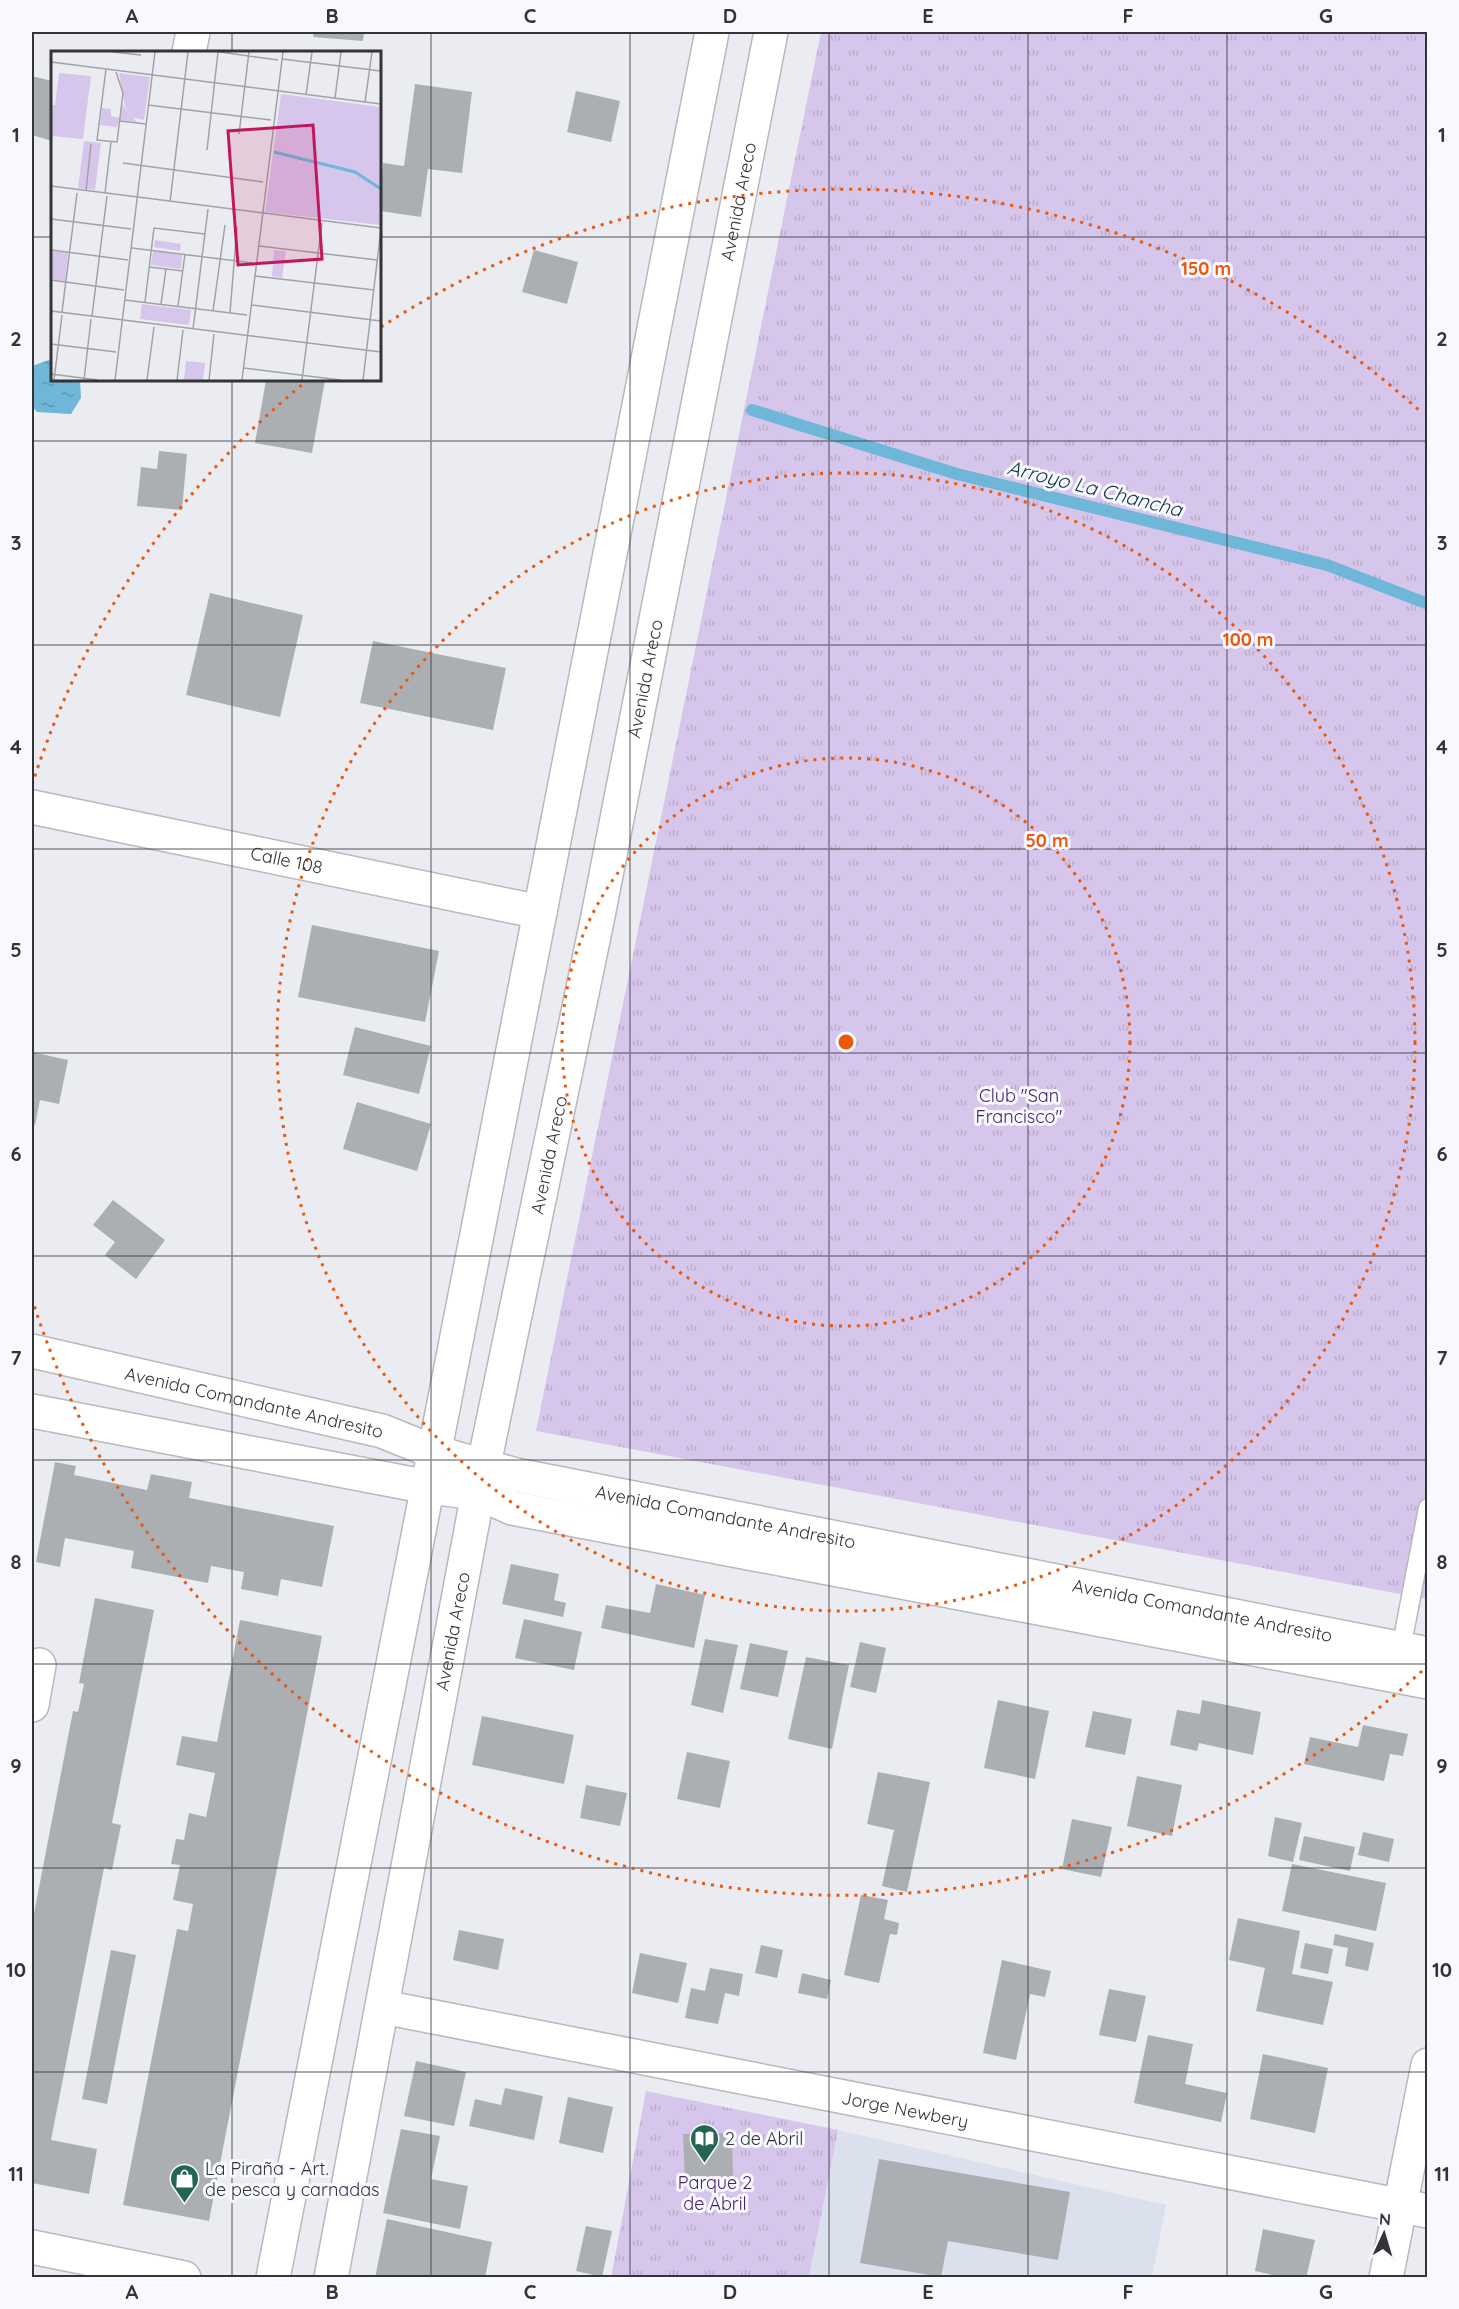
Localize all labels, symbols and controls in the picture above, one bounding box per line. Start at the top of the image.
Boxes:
text: A [126,3,139,28]
text: B [325,3,339,28]
text: C [524,3,537,28]
text: D [723,3,737,28]
text: E [922,3,934,28]
text: F [1122,3,1134,28]
text: G [1319,3,1333,28]
inset map [51,51,381,381]
text: 1 [12,122,20,147]
text: 1 [1438,122,1446,147]
street label: Avenida Areco [715,140,761,263]
text: 150 m [1181,257,1231,280]
text: 2 [10,326,22,351]
text: 2 [1436,326,1448,351]
water label: Arroyo La Chancha [1005,454,1187,522]
text: 3 [11,530,21,555]
text: 3 [1437,530,1447,555]
street label: Avenida Areco [622,617,667,740]
text: 100 m [1223,628,1273,651]
text: 4 [10,734,22,759]
text: 4 [1436,734,1448,759]
text: 50 m [1025,829,1069,852]
street label: Calle 108 [249,841,325,878]
text: 5 [10,937,22,962]
text: 5 [1436,937,1448,962]
centre of rings [836,1032,856,1052]
park label: Club "San Francisco" [976,1084,1062,1128]
street label: Avenida Areco [525,1094,572,1216]
text: 6 [10,1141,22,1166]
text: 6 [1436,1141,1448,1166]
text: 7 [11,1345,22,1370]
text: 7 [1437,1345,1448,1370]
street label: Avenida Comandante Andresito [123,1361,386,1442]
street label: Avenida Comandante Andresito [594,1479,858,1553]
text: 8 [11,1549,22,1574]
text: 8 [1437,1549,1448,1574]
street label: Avenida Areco [430,1570,474,1693]
street label: Avenida Comandante Andresito [1071,1573,1335,1647]
text: 9 [10,1753,22,1778]
text: 9 [1436,1753,1448,1778]
text: 10 [6,1957,26,1982]
text: 10 [1432,1957,1452,1982]
street label: Jorge Newbery [840,2085,971,2133]
library icon: 2 de Abril [688,2122,720,2164]
place label: 2 de Abril [725,2127,803,2150]
place label: La Piraña - Art. de pesca y carnadas [205,2157,380,2201]
text: 11 [8,2161,24,2186]
text: 11 [1434,2161,1450,2186]
shop icon: La Piraña - Art. de pesca y carnadas [168,2162,200,2204]
park label: Parque 2 de Abril [678,2171,752,2215]
north arrow [1354,2204,1414,2264]
text: N [1378,2209,1392,2229]
text: A [126,2279,139,2304]
text: B [325,2279,339,2304]
text: C [524,2279,537,2304]
text: D [723,2279,737,2304]
text: E [922,2279,934,2304]
text: F [1122,2279,1134,2304]
text: G [1319,2279,1333,2304]

